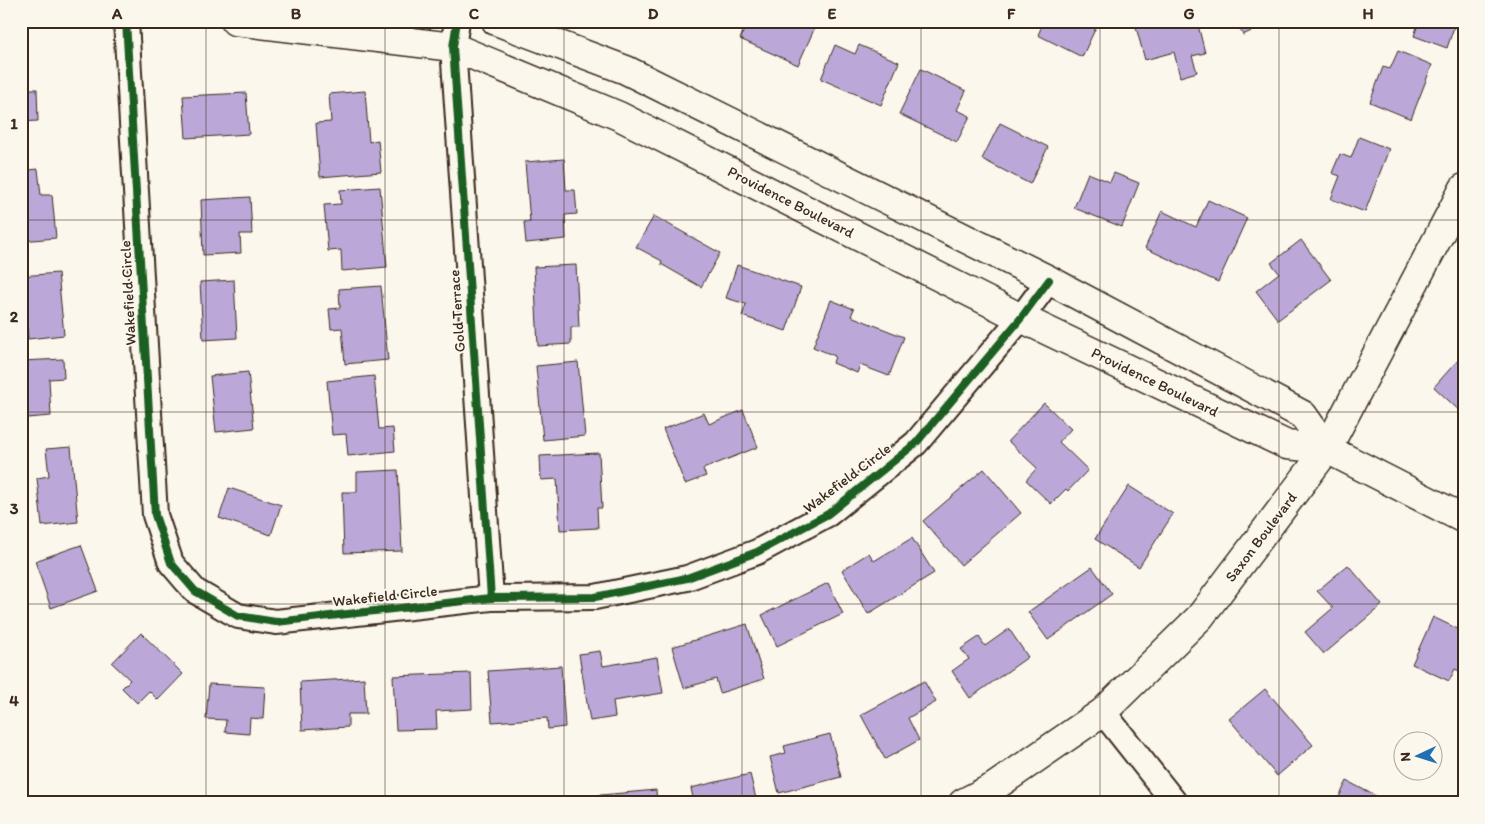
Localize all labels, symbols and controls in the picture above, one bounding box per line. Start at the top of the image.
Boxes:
text: A [111,4,123,23]
text: B [291,4,302,23]
text: C [469,4,480,23]
text: D [648,4,659,23]
text: E [828,4,837,23]
text: F [1007,4,1016,23]
text: G [1183,4,1195,23]
text: H [1362,4,1374,23]
text: 1 [10,114,18,133]
street label: Providence Boulevard [725,162,857,242]
street label: Wakefield Circle [116,240,140,346]
street label: Gold Terrace [445,269,469,353]
text: 2 [10,307,19,326]
street label: Providence Boulevard [1088,343,1222,421]
street label: Wakefield Circle [800,439,894,517]
street label: Saxon Boulevard [1221,488,1301,586]
text: 3 [10,499,19,518]
street label: Wakefield Circle [332,582,438,610]
text: 4 [9,691,19,710]
north arrow [1392,732,1442,782]
text: N [1397,752,1414,762]

